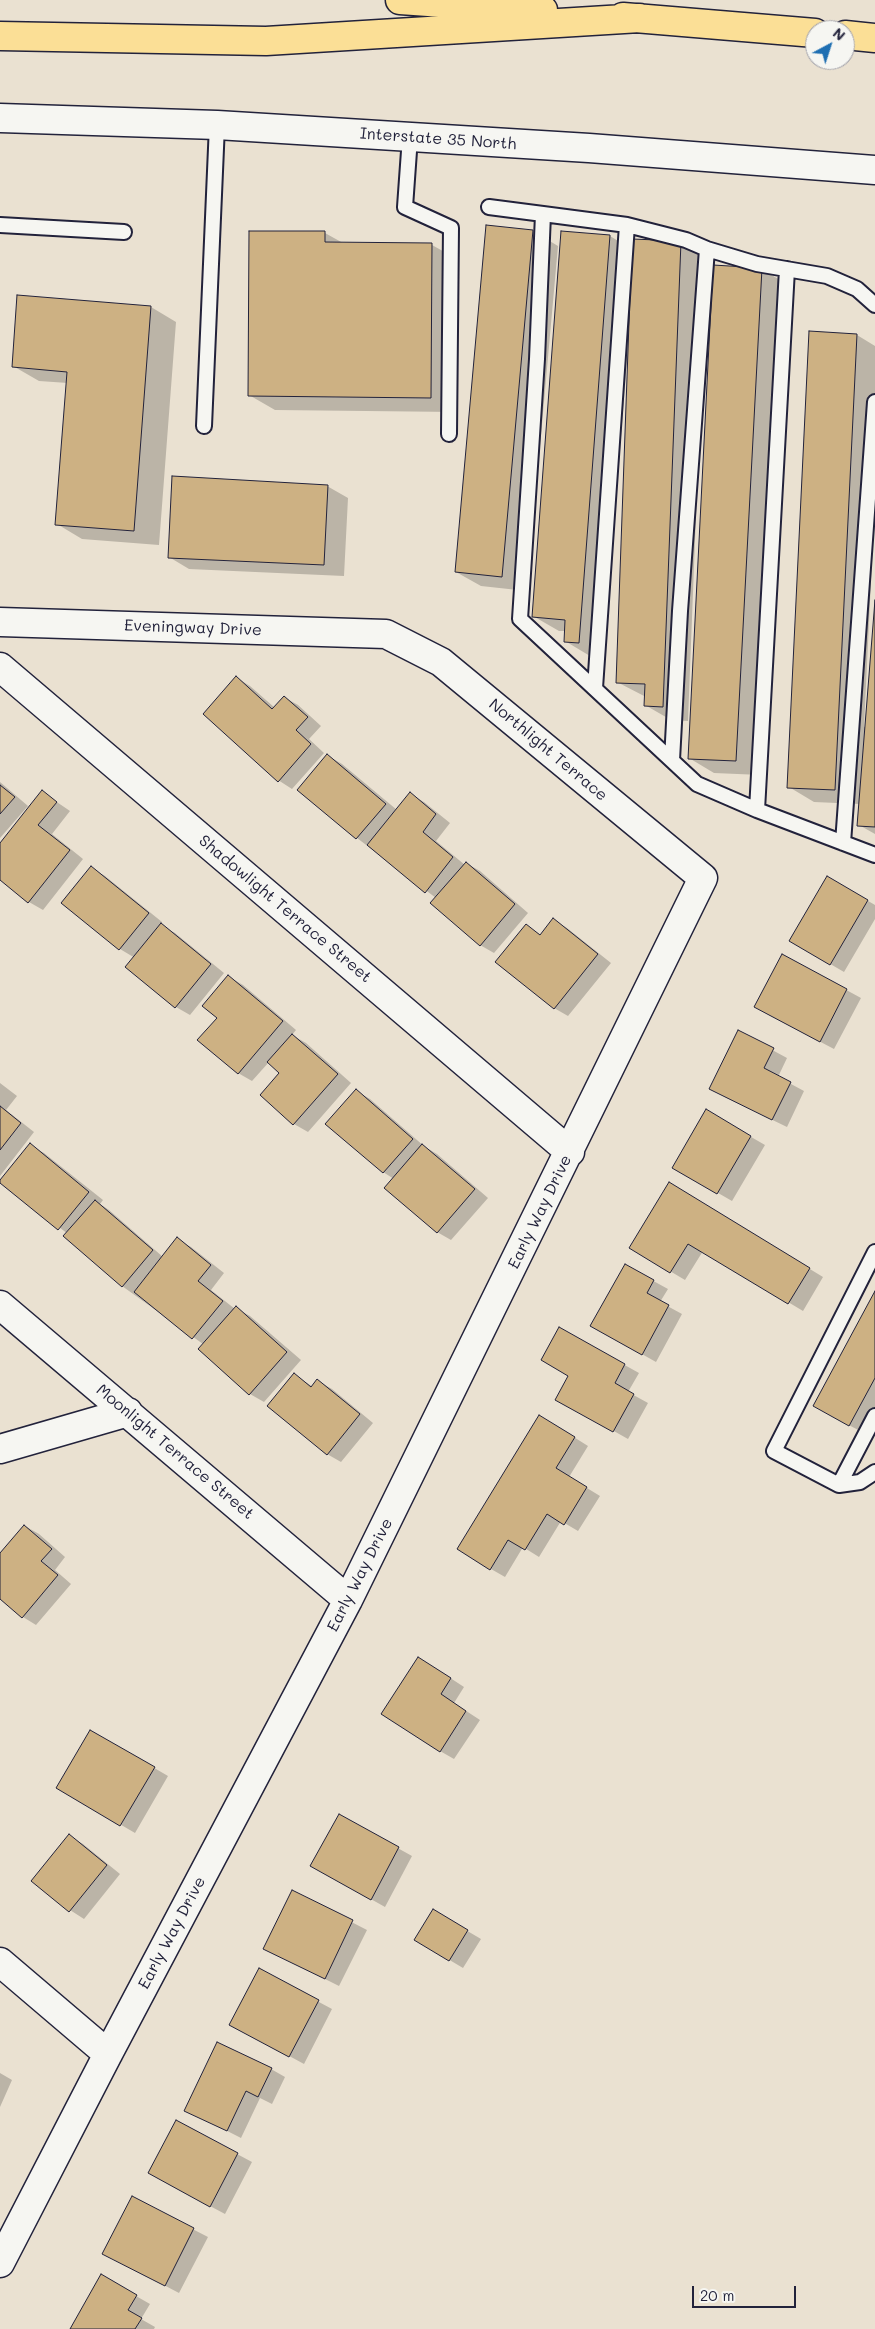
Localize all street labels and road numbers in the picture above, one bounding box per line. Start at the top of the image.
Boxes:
street label: Interstate 35 North [359,124,517,154]
street label: Eveningway Drive [124,616,262,640]
street label: Northlight Terrace [485,695,611,805]
street label: Shadowlight Terrace Street [195,831,375,987]
street label: Early Way Drive [504,1152,576,1272]
street label: Moonlight Terrace Street [92,1380,258,1524]
street label: Early Way Drive [323,1515,397,1635]
street label: Early Way Drive [134,1874,210,1992]

